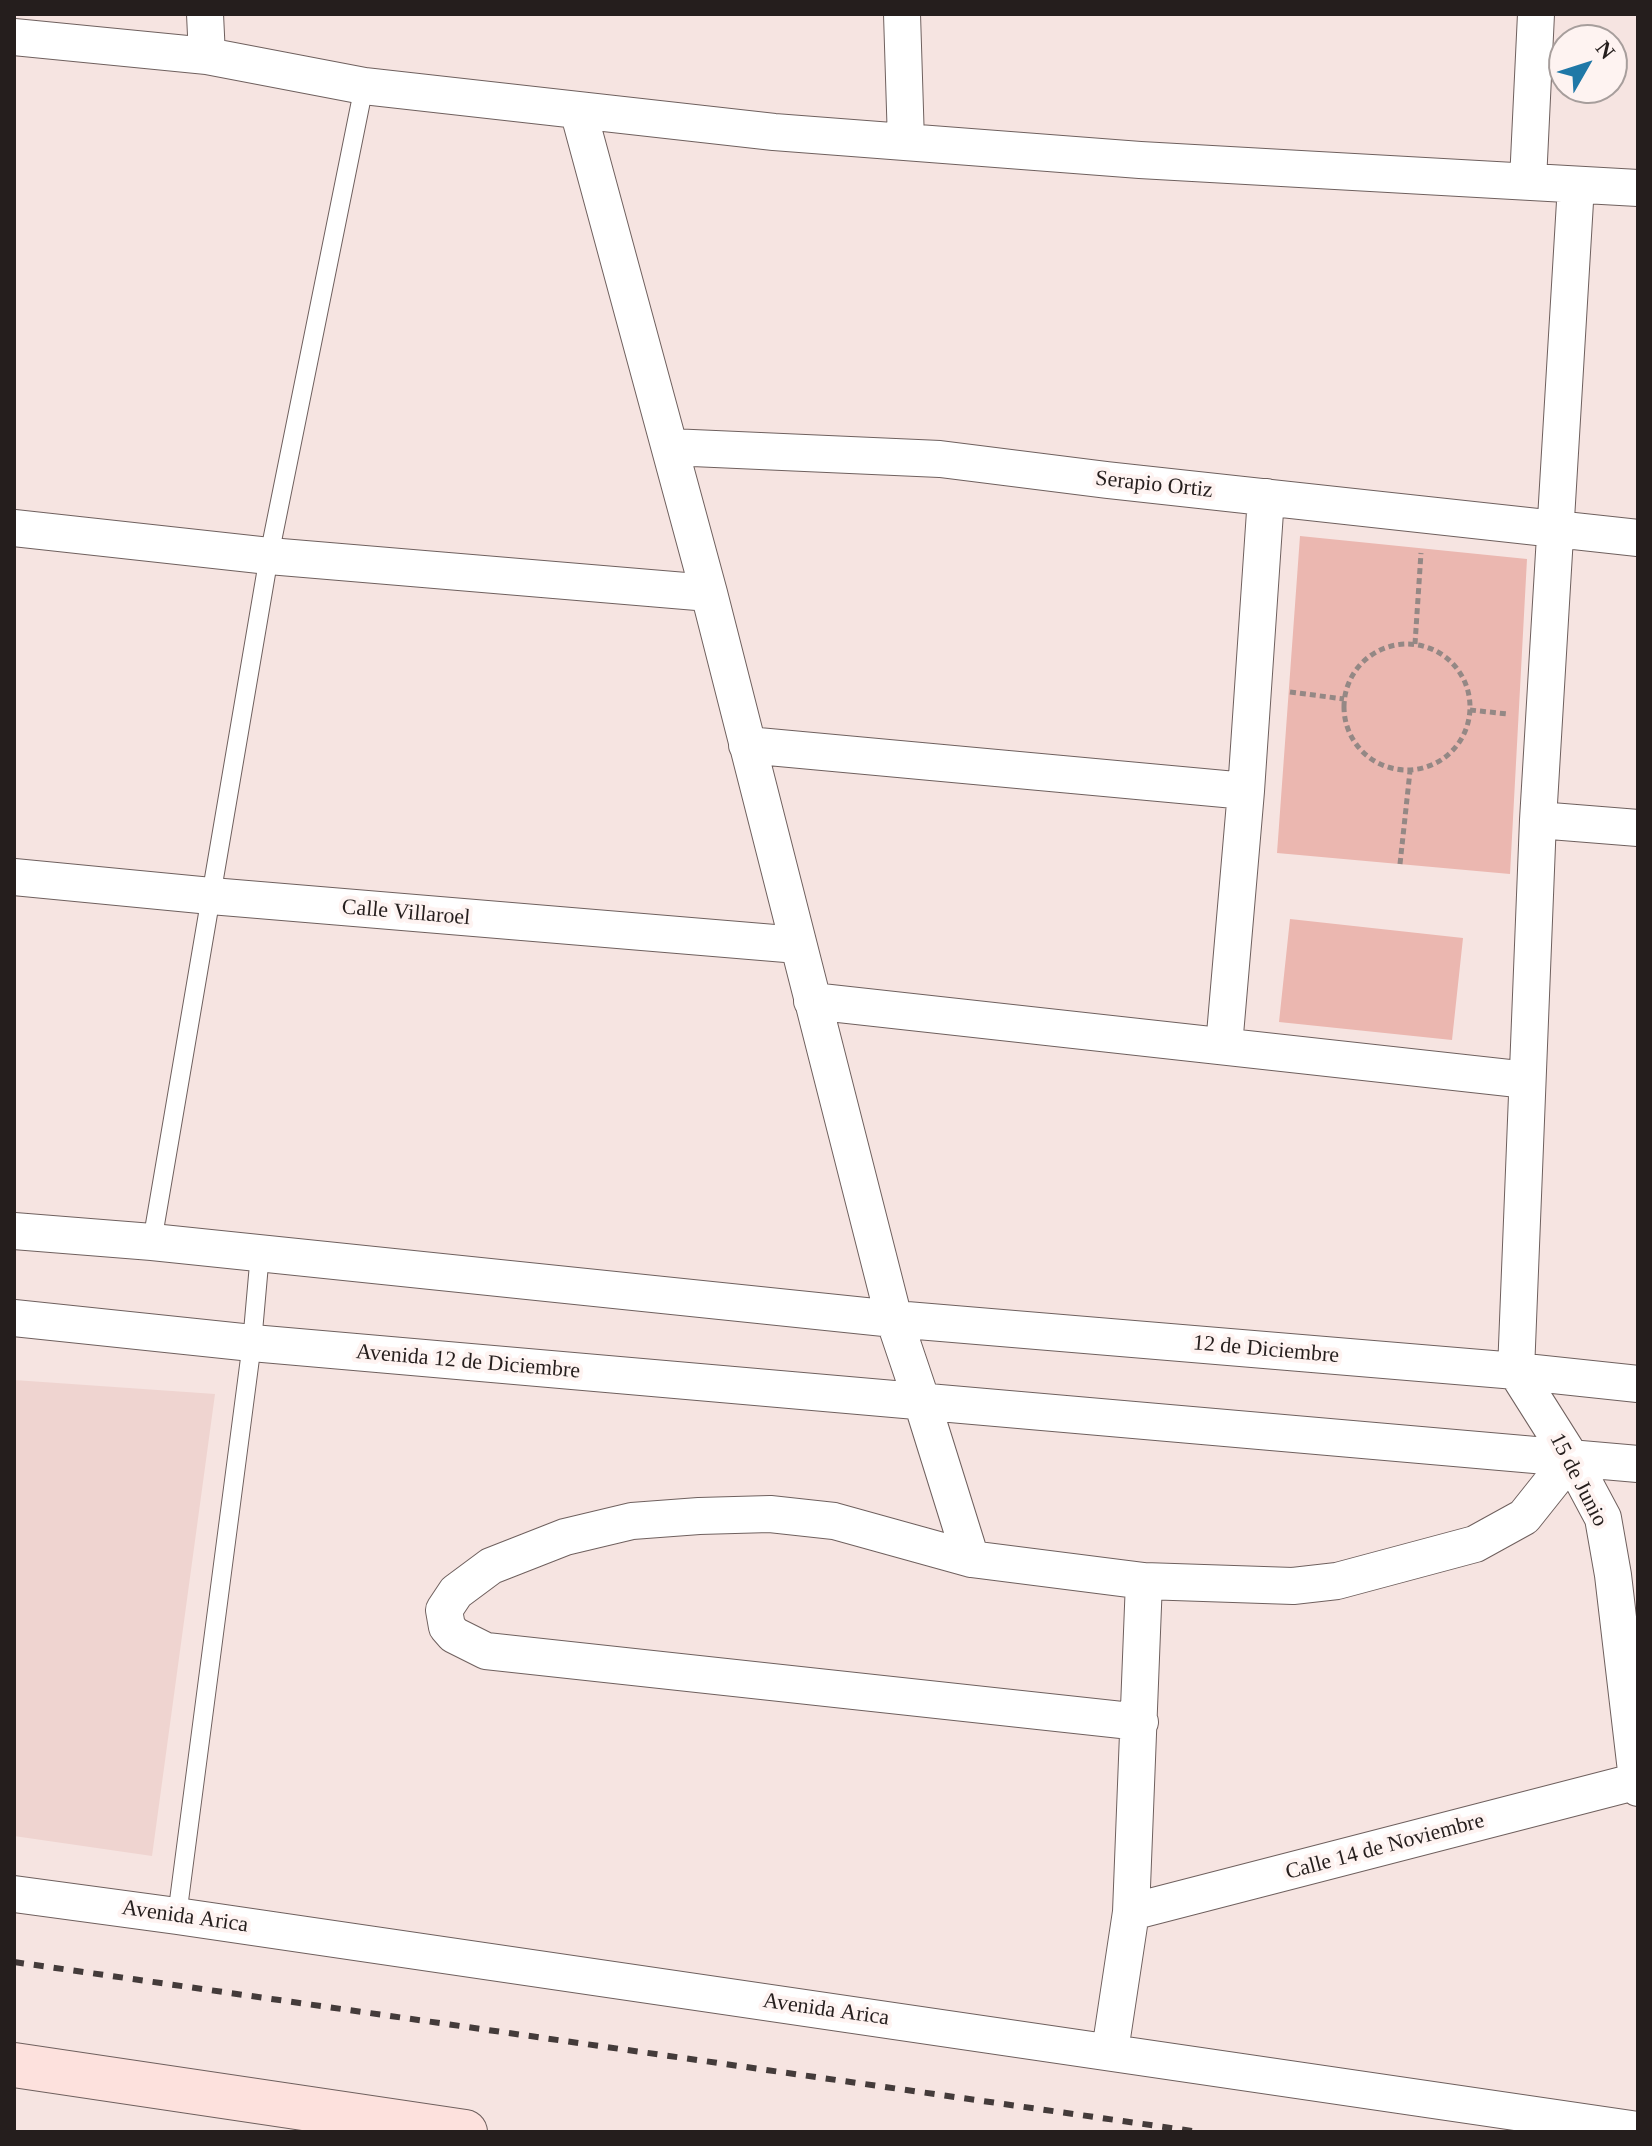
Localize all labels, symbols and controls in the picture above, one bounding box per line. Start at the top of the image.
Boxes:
north arrow [1548,24,1628,104]
text: N [1591,36,1620,64]
street label: Serapio Ortiz [1094,466,1214,504]
street label: Calle Villaroel [341,894,471,932]
street label: 12 de Diciembre [1192,1330,1340,1370]
street label: Avenida 12 de Diciembre [355,1339,581,1385]
street label: 15 de Junio [1543,1429,1613,1531]
street label: Calle 14 de Noviembre [1283,1808,1487,1886]
street label: Avenida Arica [120,1895,250,1939]
street label: Avenida Arica [761,1988,891,2032]

